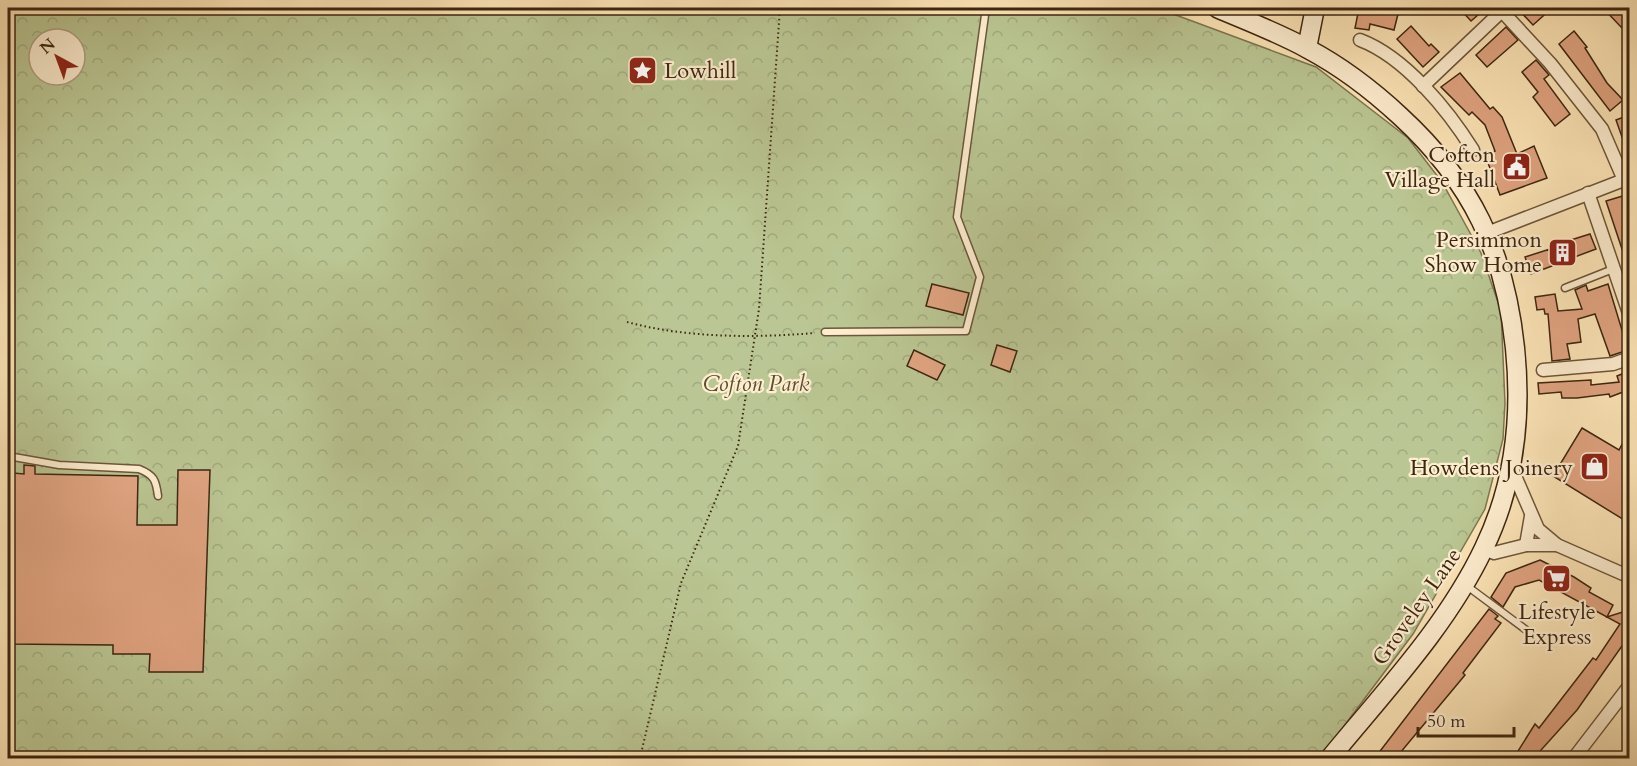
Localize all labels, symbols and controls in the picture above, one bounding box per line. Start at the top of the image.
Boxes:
north arrow [27,27,87,87]
text: N [35,34,60,59]
place icon: Lowhill [627,54,659,86]
place label: Lowhill [664,56,737,86]
place label: Cofton Village Hall [1385,140,1495,195]
public building icon: Cofton Village Hall [1500,151,1532,183]
place label: Persimmon Show Home [1425,225,1542,280]
building icon: Persimmon Show Home [1547,236,1579,268]
park label: Cofton Park [703,369,809,399]
shop icon: Howdens Joinery [1578,451,1610,483]
place label: Howdens Joinery [1410,453,1573,483]
street label: Groveley Lane [1365,542,1468,671]
supermarket icon: Lifestyle Express [1541,563,1573,595]
place label: Lifestyle Express [1518,597,1596,652]
scale bar [1418,700,1514,738]
text: 50 m [1427,709,1466,734]

